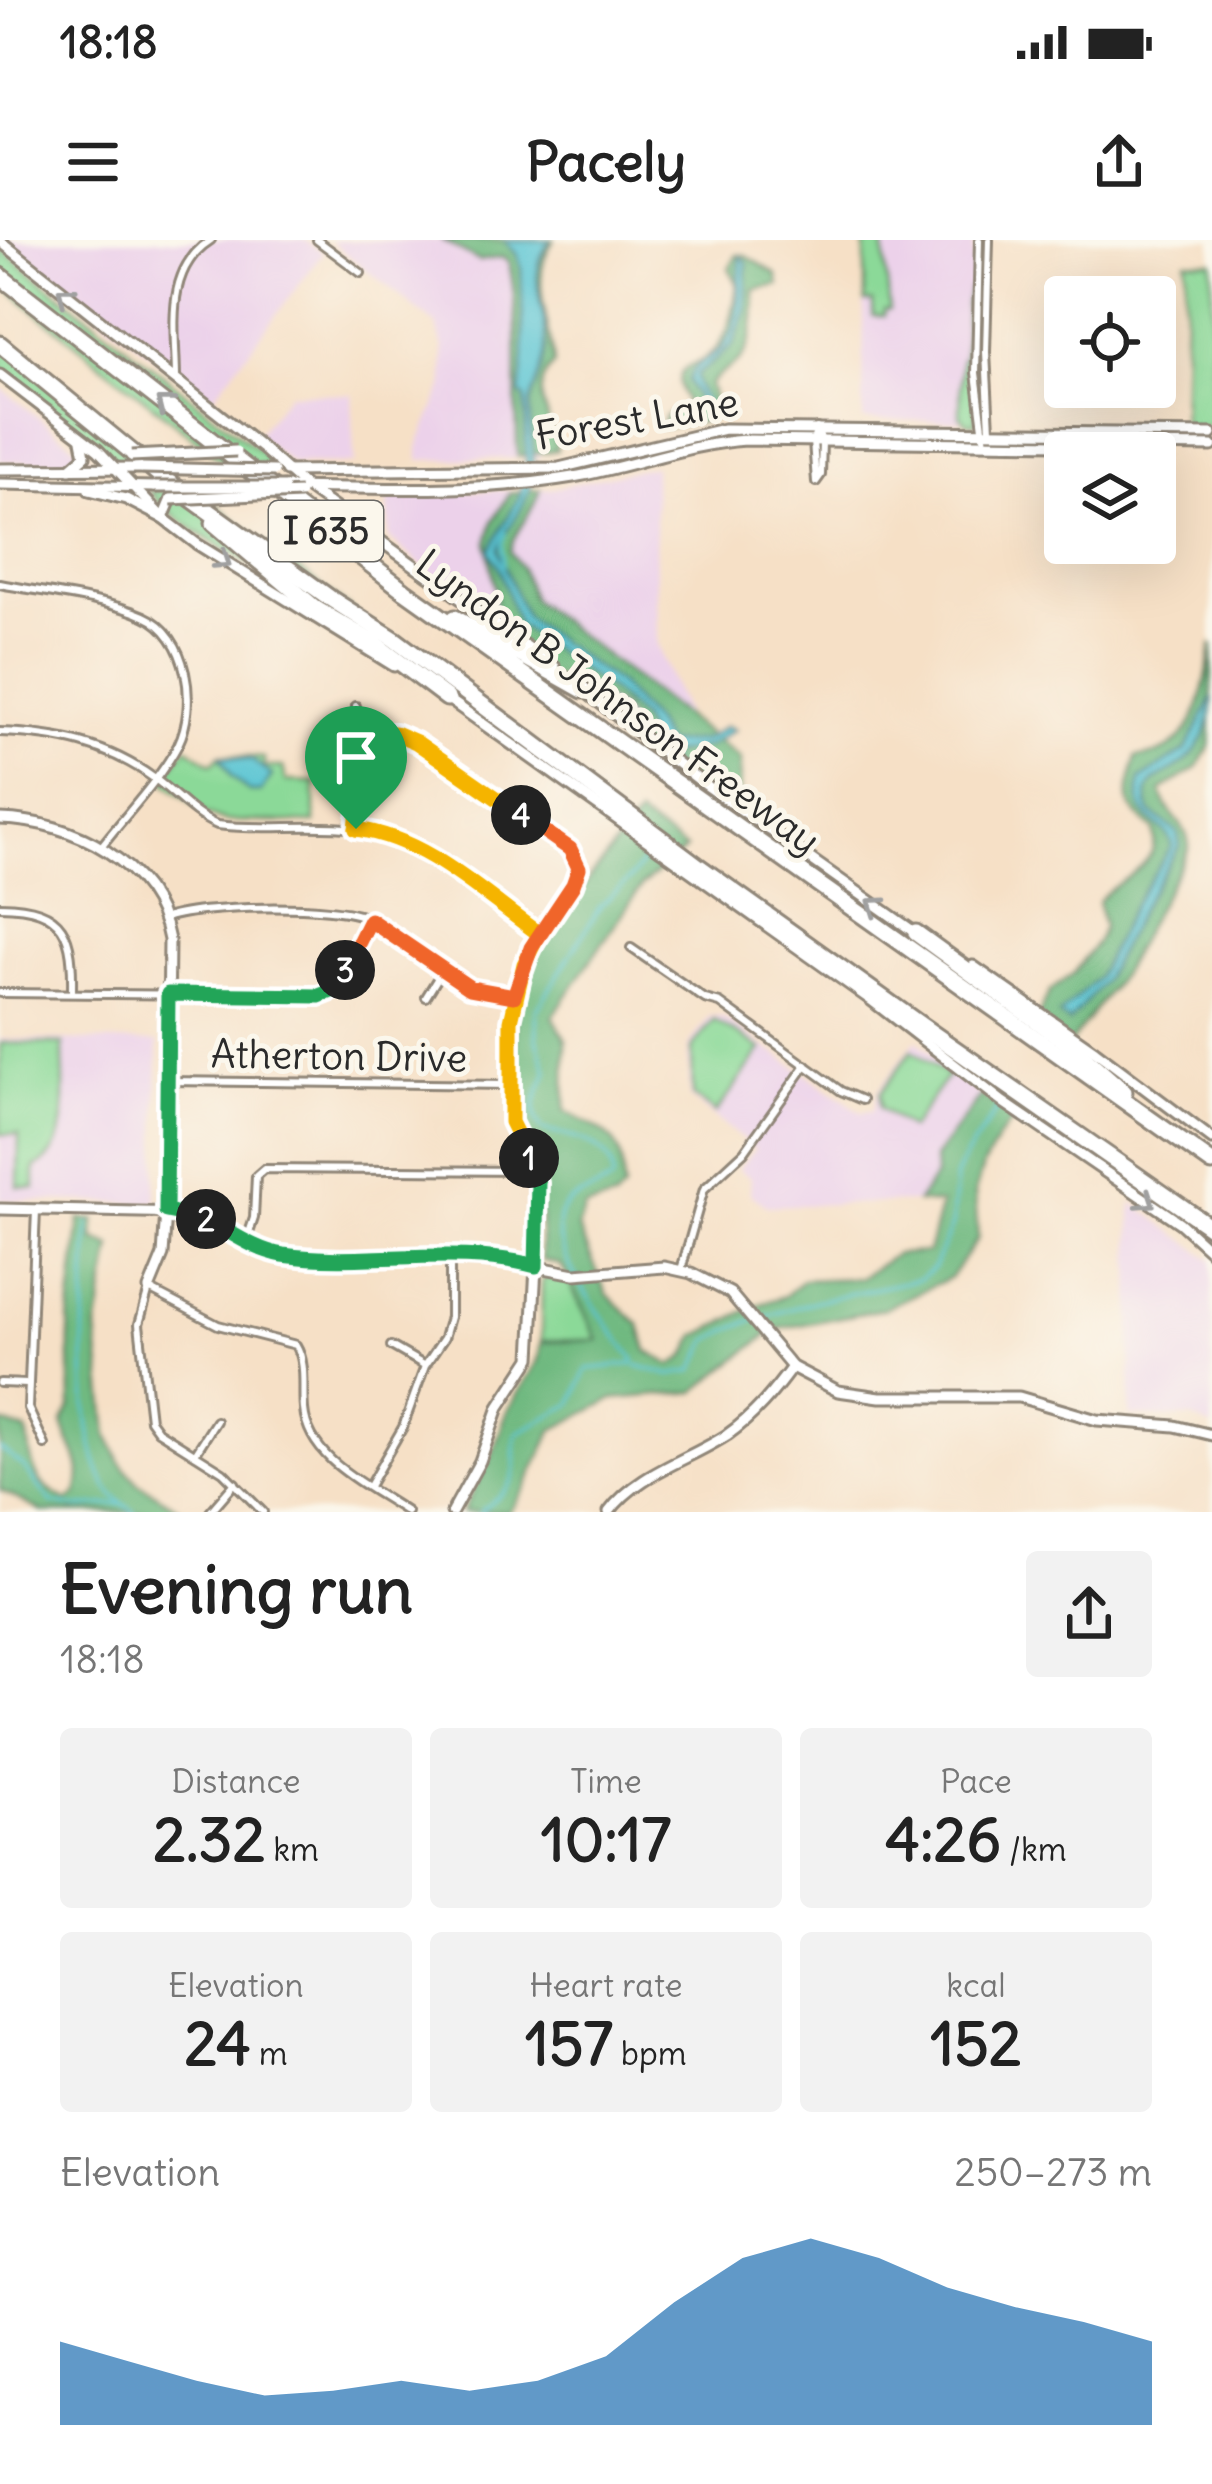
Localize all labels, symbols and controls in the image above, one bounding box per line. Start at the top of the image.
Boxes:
text: 18:18 [60,14,158,70]
text: Pacely [526,128,686,196]
icon: menu [60,129,126,195]
icon: share [1086,129,1152,195]
map controls [1044,276,1176,564]
button: locate [1044,276,1176,408]
one-way arrow [57,287,79,308]
street label: Forest Lane [532,377,742,461]
one-way arrow [155,396,177,418]
button: layers [1044,432,1176,564]
road number: I 635 [269,501,383,561]
street label: Lyndon B Johnson Freeway [406,539,830,865]
one-way arrow [210,547,232,569]
pin [305,706,407,829]
icon: arrive [323,724,389,790]
pin: 4 [491,785,551,845]
text: 4 [511,794,531,836]
one-way arrow [866,897,888,919]
pin: 3 [315,940,375,1000]
text: 3 [336,949,354,991]
street label: Atherton Drive [210,1029,468,1083]
pin: 1 [499,1128,559,1188]
text: 1 [522,1137,536,1179]
one-way arrow [1134,1187,1156,1209]
pin: 2 [176,1189,236,1249]
text: 2 [197,1198,215,1240]
text: Evening run [60,1548,413,1631]
button: share [1026,1551,1152,1677]
text: 18:18 [60,1635,145,1684]
text: Distance [172,1760,300,1802]
text: Time [570,1760,642,1802]
text: Pace [940,1760,1012,1802]
text: 2.32 [153,1802,265,1877]
text: 10:17 [541,1802,671,1877]
text: 4:26 [885,1802,1001,1877]
text: km [265,1828,319,1870]
text: /km [1001,1828,1067,1870]
text: Elevation [168,1964,304,2006]
text: Heart rate [529,1964,683,2006]
text: kcal [946,1964,1006,2006]
text: 24 [184,2006,251,2081]
text: 157 [525,2006,613,2081]
text: 152 [930,2006,1022,2081]
text: m [251,2032,288,2074]
text: bpm [613,2032,687,2074]
text: Elevation [60,2148,220,2197]
text: 250–273 m [954,2148,1152,2197]

